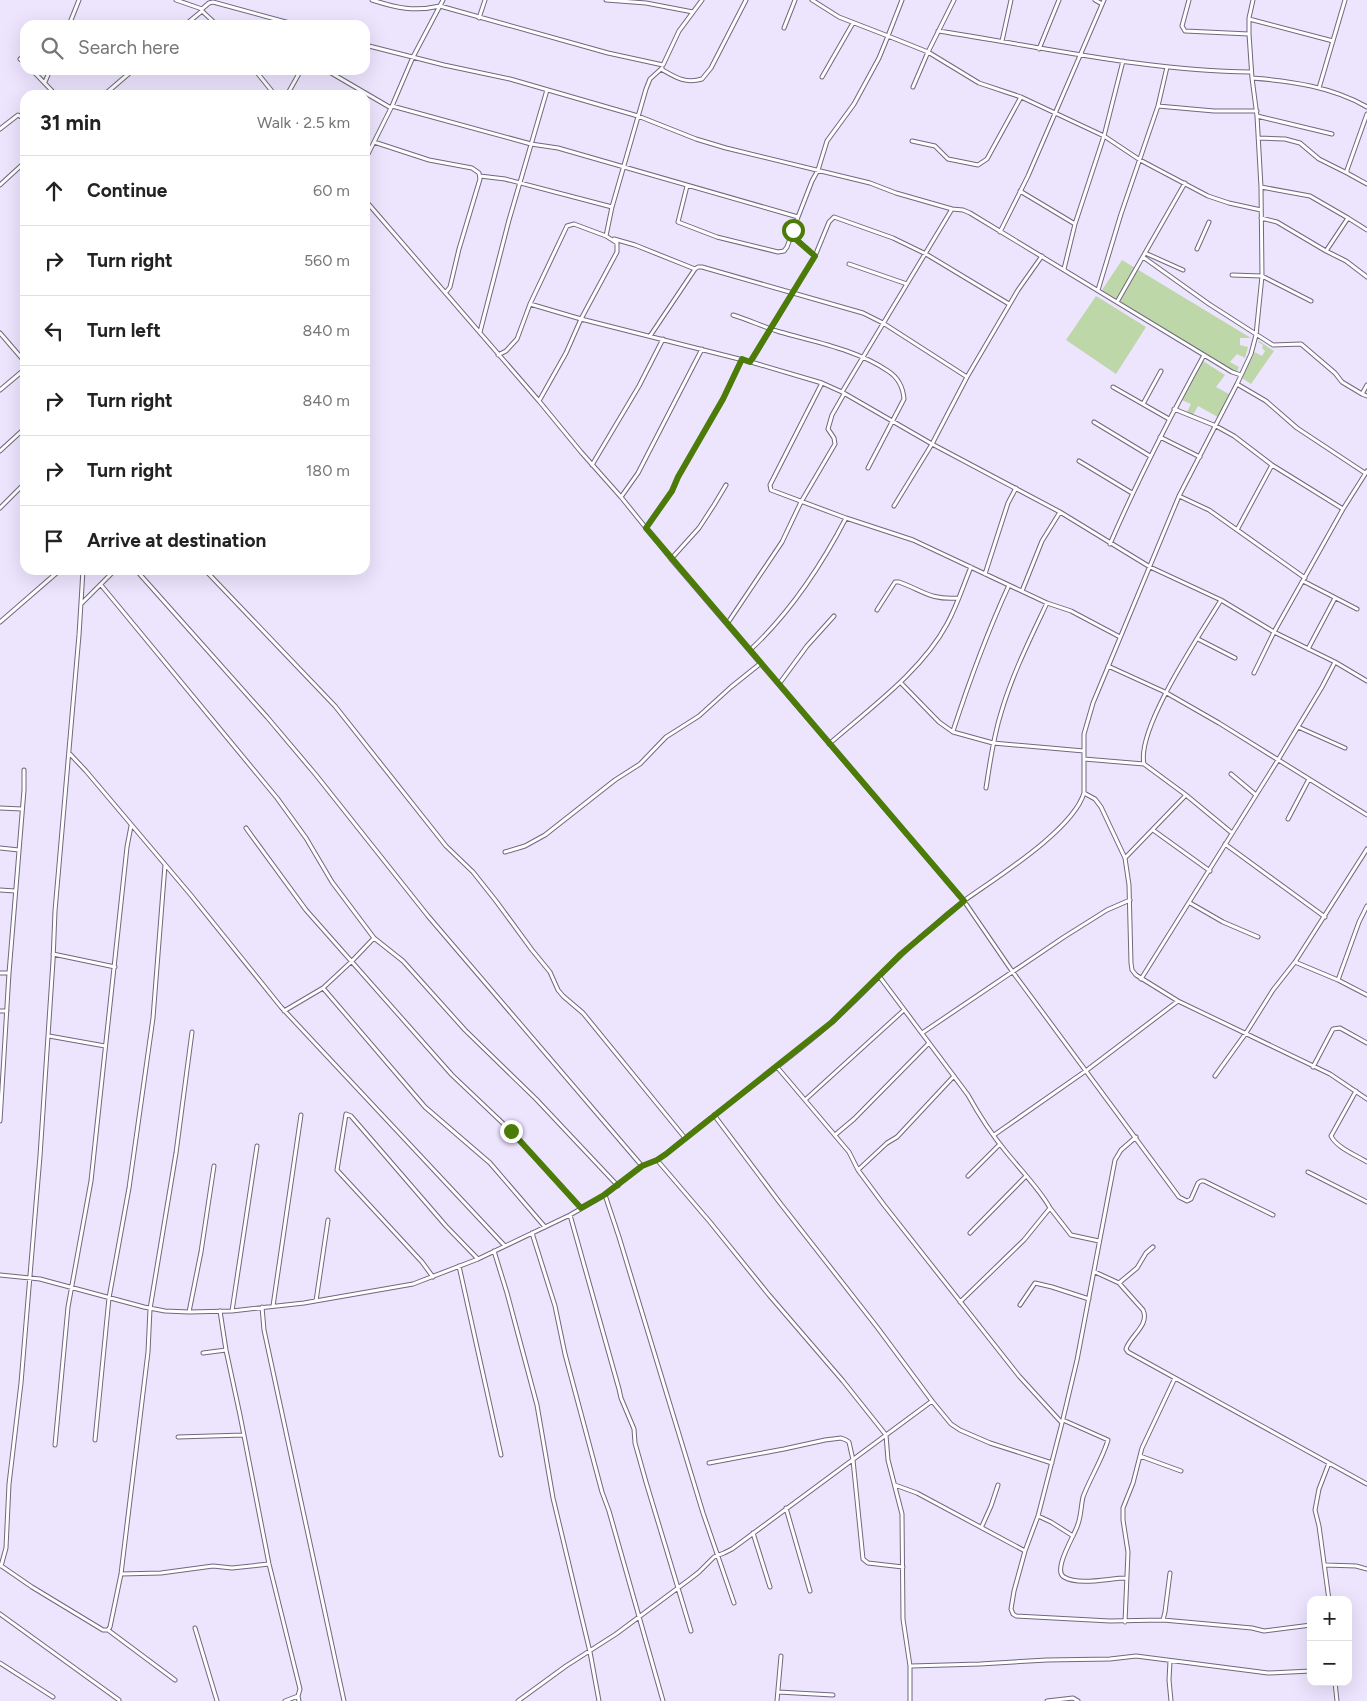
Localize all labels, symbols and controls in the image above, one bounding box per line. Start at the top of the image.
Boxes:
search box [20,20,370,75]
icon: search [38,34,66,62]
text: Search here [78,36,180,59]
text: 31 min [40,110,101,135]
text: Walk · 2.5 km [257,113,350,132]
icon: ahead [40,177,68,205]
text: Continue [87,179,167,202]
text: 60 m [313,181,350,200]
route start [782,219,805,242]
icon: right [40,247,68,275]
text: Turn right [87,249,173,272]
text: 560 m [304,251,350,270]
icon: left [40,317,68,345]
text: Turn left [87,319,161,342]
text: 840 m [302,321,350,340]
icon: right [40,387,68,415]
text: Turn right [87,389,173,412]
text: 840 m [302,391,350,410]
icon: right [40,457,68,485]
text: Turn right [87,459,173,482]
text: 180 m [306,461,350,480]
icon: arrive [40,527,68,555]
text: Arrive at destination [87,529,266,552]
route end [500,1120,523,1143]
map controls [1307,1596,1352,1686]
button: + [1307,1596,1352,1641]
button: − [1307,1641,1352,1686]

